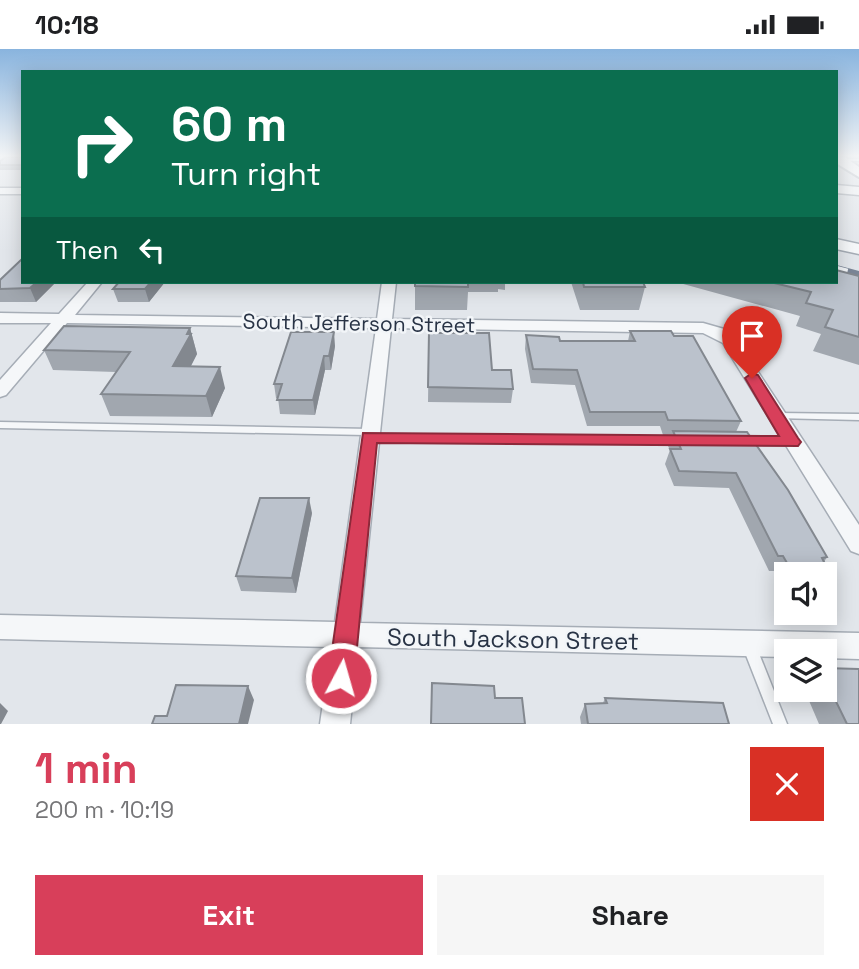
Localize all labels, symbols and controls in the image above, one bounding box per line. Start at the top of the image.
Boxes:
text: 10:18 [35,8,99,42]
text: 60 m [171,93,287,155]
icon: right [56,98,147,189]
text: Turn right [171,154,321,194]
icon: left [133,231,171,269]
text: Then [56,233,119,267]
pin [722,306,782,378]
street label: South Jefferson Street [242,307,476,339]
icon: arrive [733,317,771,355]
map controls [774,562,837,702]
button: sound [774,562,837,625]
street label: South Jackson Street [387,621,639,657]
button: layers [774,639,837,702]
position arrow [304,641,378,715]
text: 1 min [35,742,138,795]
button: close [750,747,824,821]
text: 200 m · 10:19 [35,795,174,825]
button: Exit [35,875,423,955]
button: Share [437,875,824,955]

